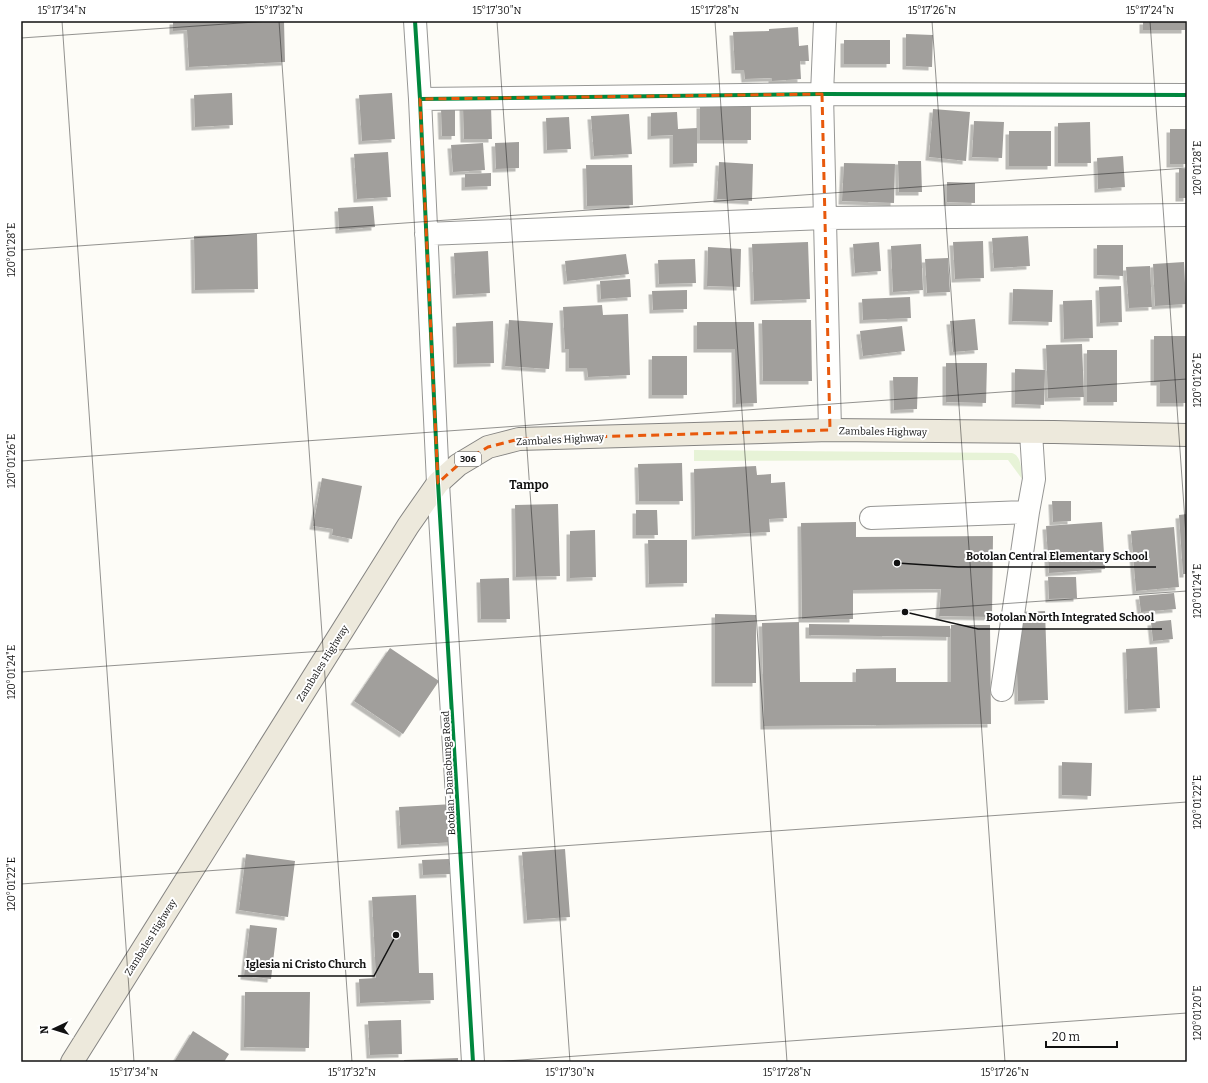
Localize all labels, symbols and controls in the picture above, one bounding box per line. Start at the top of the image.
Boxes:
text: 15°17'34"N [38,5,86,17]
text: 15°17'32"N [255,5,303,17]
text: 15°17'30"N [473,5,522,17]
text: 15°17'28"N [691,5,739,17]
text: 15°17'26"N [908,5,956,17]
text: 15°17'24"N [1126,5,1174,17]
text: 120°01'28"E [1192,141,1204,195]
text: 120°01'28"E [6,223,18,277]
text: 120°01'26"E [1192,353,1204,407]
street label: Zambales Highway [839,425,928,439]
street label: Zambales Highway [516,432,605,448]
text: 120°01'26"E [6,434,18,488]
road number: 306 [455,452,481,466]
district label: Tampo [509,478,549,492]
callout: Botolan Central Elementary School [958,544,1156,567]
text: Botolan Central Elementary School [966,550,1149,563]
text: 120°01'24"E [1192,564,1204,618]
callout: Botolan North Integrated School [978,606,1162,629]
text: Botolan North Integrated School [986,611,1155,624]
street label: Zambales Highway [294,622,352,704]
text: 120°01'24"E [6,645,18,699]
street label: Botolan-Danacbunga Road [440,710,458,835]
text: 120°01'22"E [1192,775,1204,829]
text: 120°01'22"E [6,857,18,911]
street label: Zambales Highway [122,896,180,978]
callout: Iglesia ni Cristo Church [238,953,374,976]
text: Iglesia ni Cristo Church [246,958,366,971]
text: 120°01'20"E [1192,986,1204,1040]
north arrow [34,1009,74,1049]
scale bar [1046,1023,1117,1049]
text: N [38,1024,51,1034]
text: 20 m [1052,1030,1081,1044]
text: 15°17'34"N [110,1067,158,1079]
text: 15°17'32"N [328,1067,376,1079]
text: 15°17'30"N [546,1067,595,1079]
text: 15°17'28"N [763,1067,811,1079]
text: 15°17'26"N [981,1067,1029,1079]

